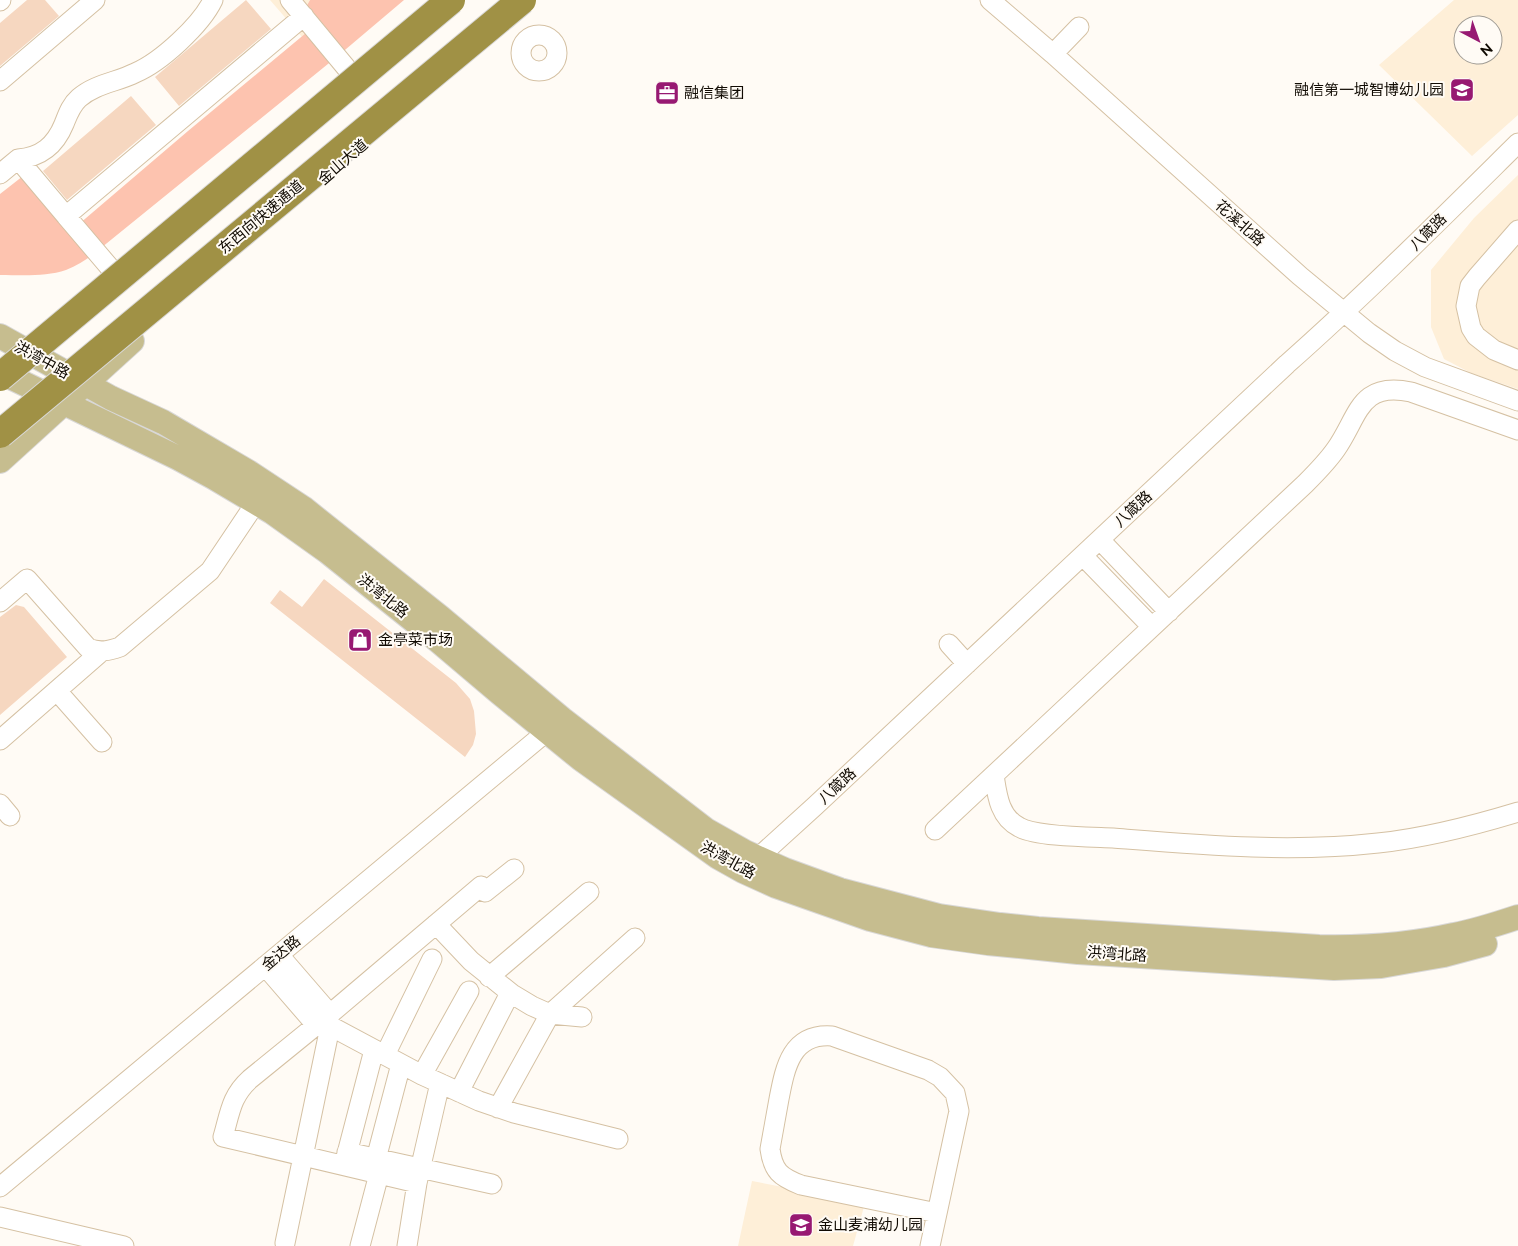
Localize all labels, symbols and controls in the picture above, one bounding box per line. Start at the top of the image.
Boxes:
north arrow [1453,15,1503,65]
text: N [1477,40,1496,59]
school or university icon: 融信第一城智博幼儿园 [1449,77,1475,103]
office icon: 融信集团 [654,80,680,106]
place label: 融信第一城智博幼儿园 [1294,81,1444,99]
place label: 融信集团 [684,84,744,102]
street label: 金山大道 [314,136,372,188]
street label: 东西向快速通道 [215,176,307,258]
street label: 花溪北路 [1212,196,1268,250]
street label: 八箴路 [1406,210,1450,254]
street label: 洪湾中路 [11,338,73,382]
street label: 八箴路 [1110,487,1156,531]
street label: 洪湾北路 [354,570,412,622]
shop icon: 金亭菜市场 [347,627,373,653]
place label: 金亭菜市场 [378,631,453,649]
street label: 八箴路 [814,764,860,808]
street label: 洪湾北路 [697,838,759,882]
street label: 金达路 [258,932,304,974]
street label: 洪湾北路 [1086,943,1148,965]
school or university icon: 金山麦浦幼儿园 [788,1212,814,1238]
place label: 金山麦浦幼儿园 [818,1216,923,1234]

